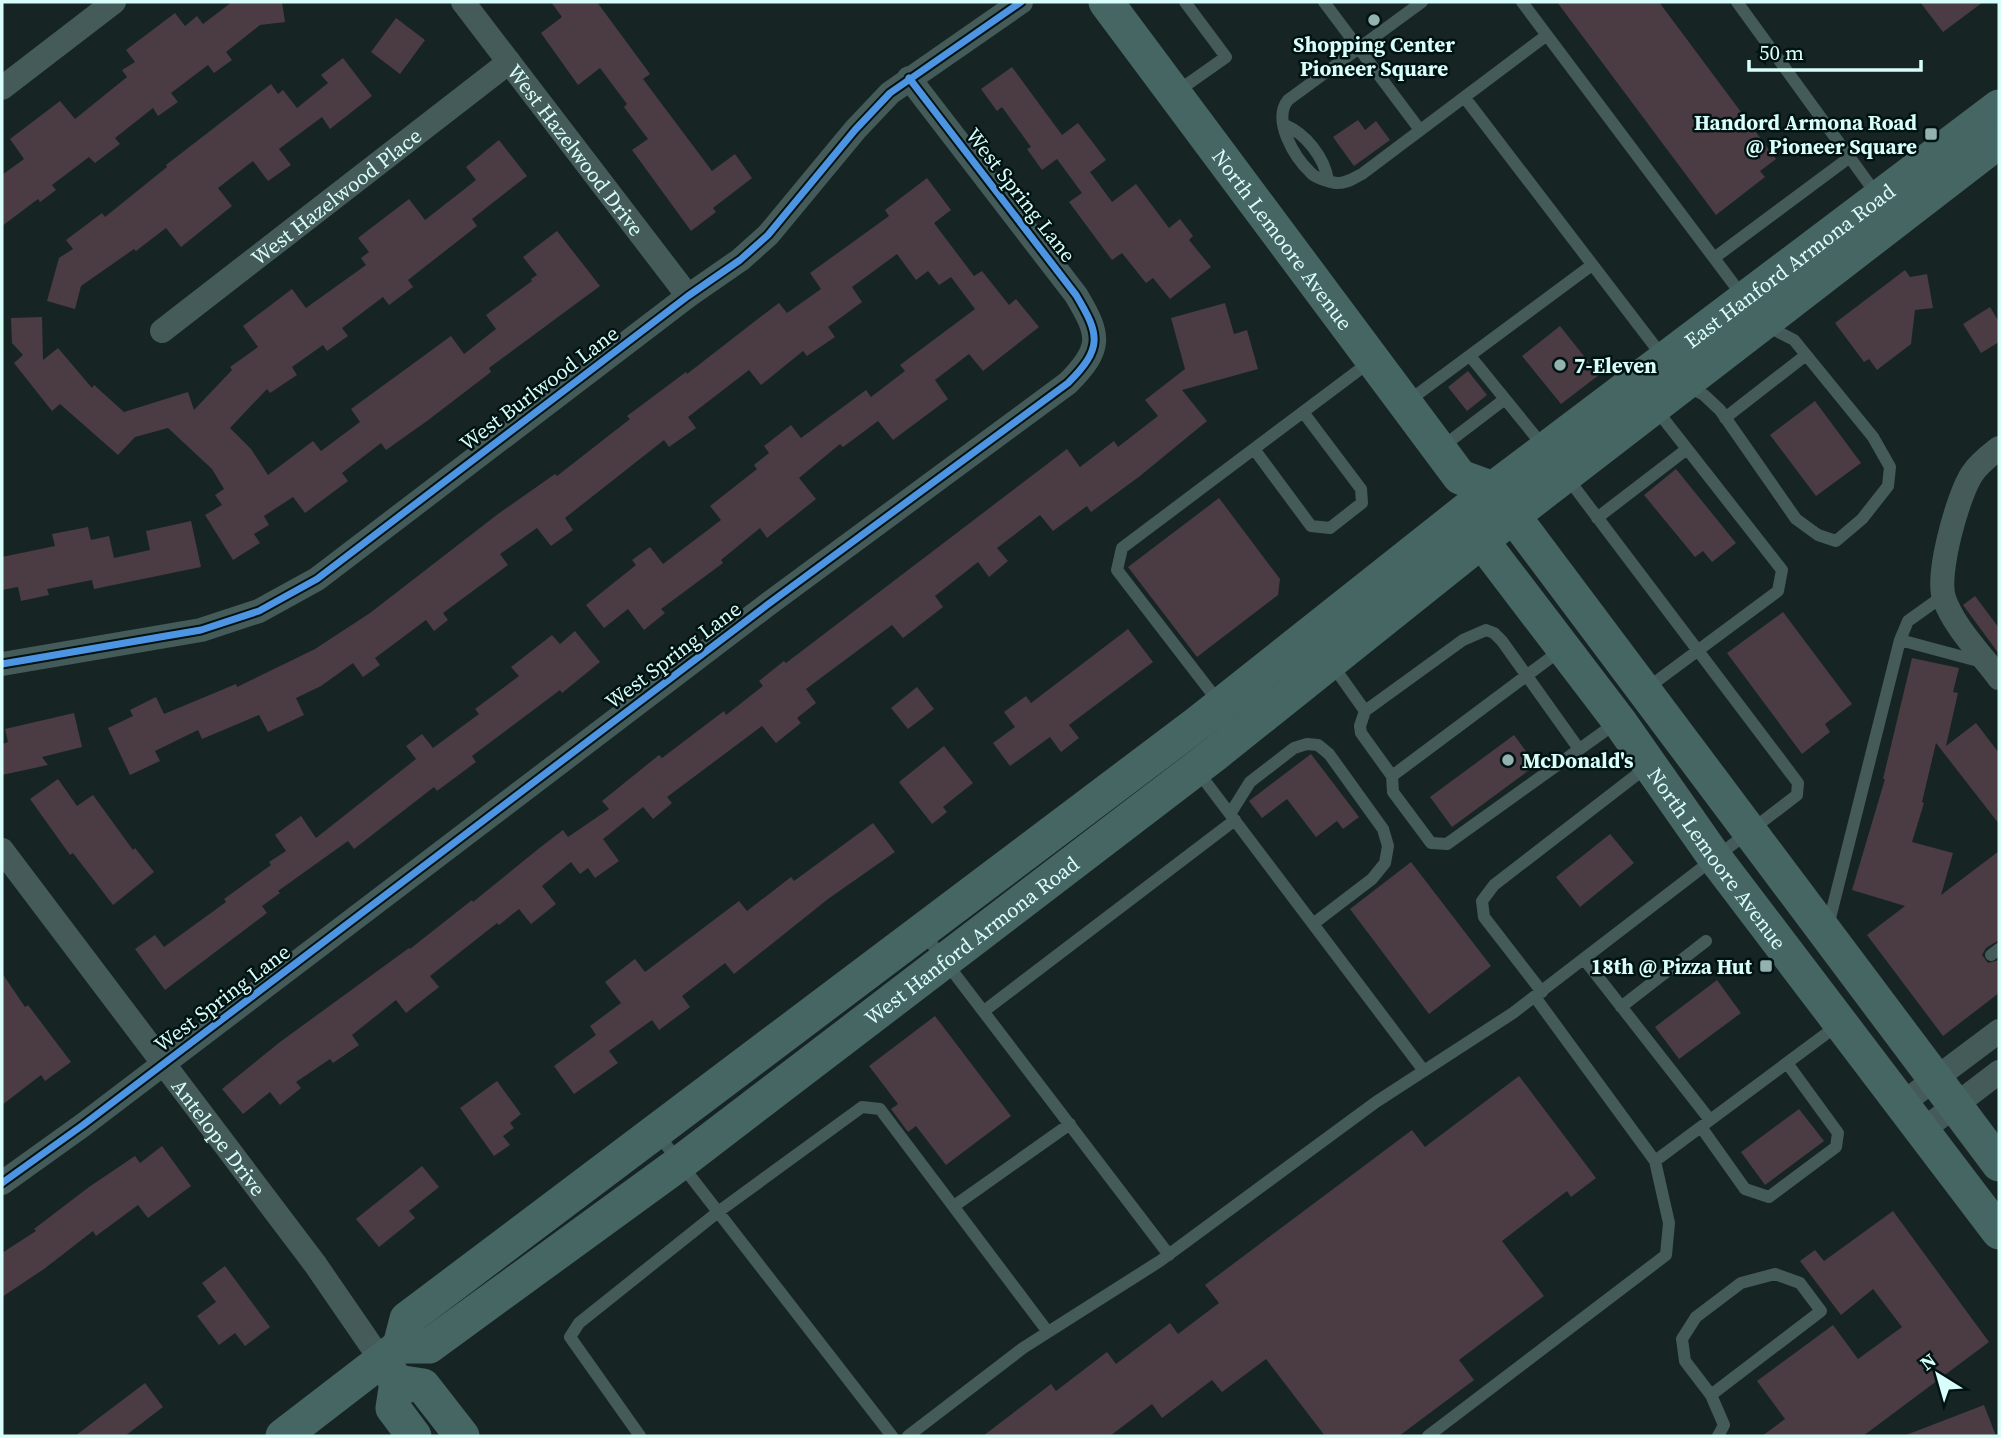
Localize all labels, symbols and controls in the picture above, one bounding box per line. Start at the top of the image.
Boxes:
marker: Shopping Center Pioneer Square [1366,12,1382,28]
scale bar [1749,28,1920,72]
place label: Shopping Center Pioneer Square [1293,30,1455,83]
text: 50 m [1759,38,1804,67]
street label: West Hazelwood Drive [501,58,651,242]
place label: Handord Armona Road @ Pioneer Square [1694,108,1918,161]
street label: West Hazelwood Place [244,121,427,272]
street label: West Spring Lane [959,122,1083,268]
marker: Handord Armona Road @ Pioneer Square [1923,126,1939,142]
street label: North Lemoore Avenue [1206,143,1360,336]
street label: East Hanford Armona Road [1678,176,1901,354]
street label: West Burlwood Lane [454,319,624,457]
place label: 7-Eleven [1574,351,1657,380]
marker: 7-Eleven [1552,357,1568,373]
street label: West Spring Lane [599,594,747,716]
place label: McDonald's [1522,746,1634,775]
marker: McDonald's [1500,752,1516,768]
street label: North Lemoore Avenue [1641,761,1794,955]
street label: West Hanford Armona Road [858,849,1085,1032]
street label: West Spring Lane [148,937,296,1059]
place label: 18th @ Pizza Hut [1591,952,1752,981]
marker: 18th @ Pizza Hut [1758,958,1774,974]
street label: Antelope Drive [165,1073,273,1202]
north arrow [1903,1340,1973,1410]
text: N [1914,1347,1941,1376]

